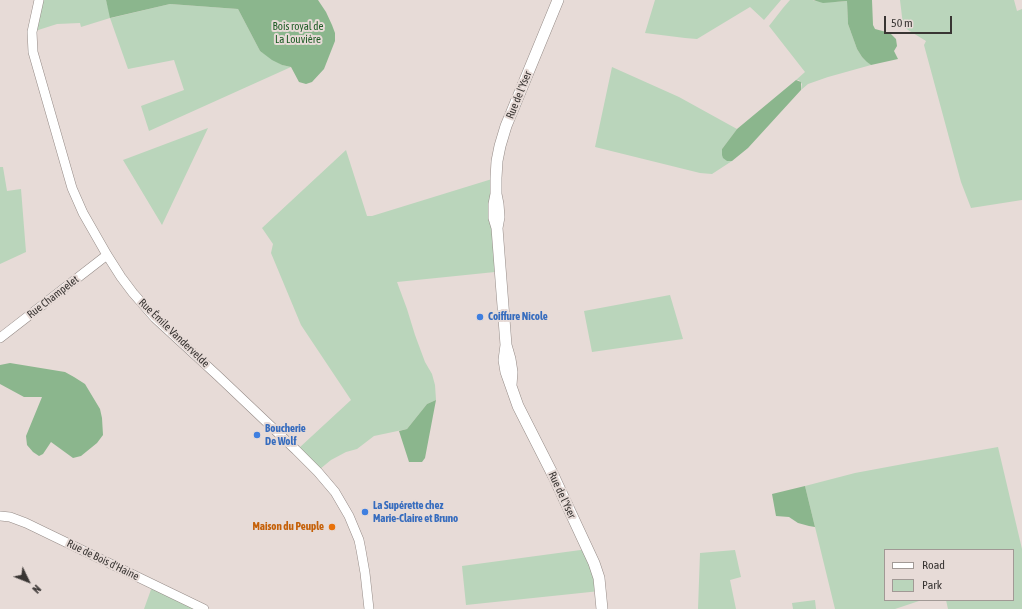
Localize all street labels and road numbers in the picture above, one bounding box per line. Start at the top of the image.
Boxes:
street label: Rue de l'Yser [503,69,535,121]
street label: Rue Champelet [25,273,81,321]
street label: Rue Émile Vandervelde [136,296,212,370]
street label: Rue de l'Yser [545,469,579,521]
street label: Rue de Bois d'Haine [65,537,141,583]

